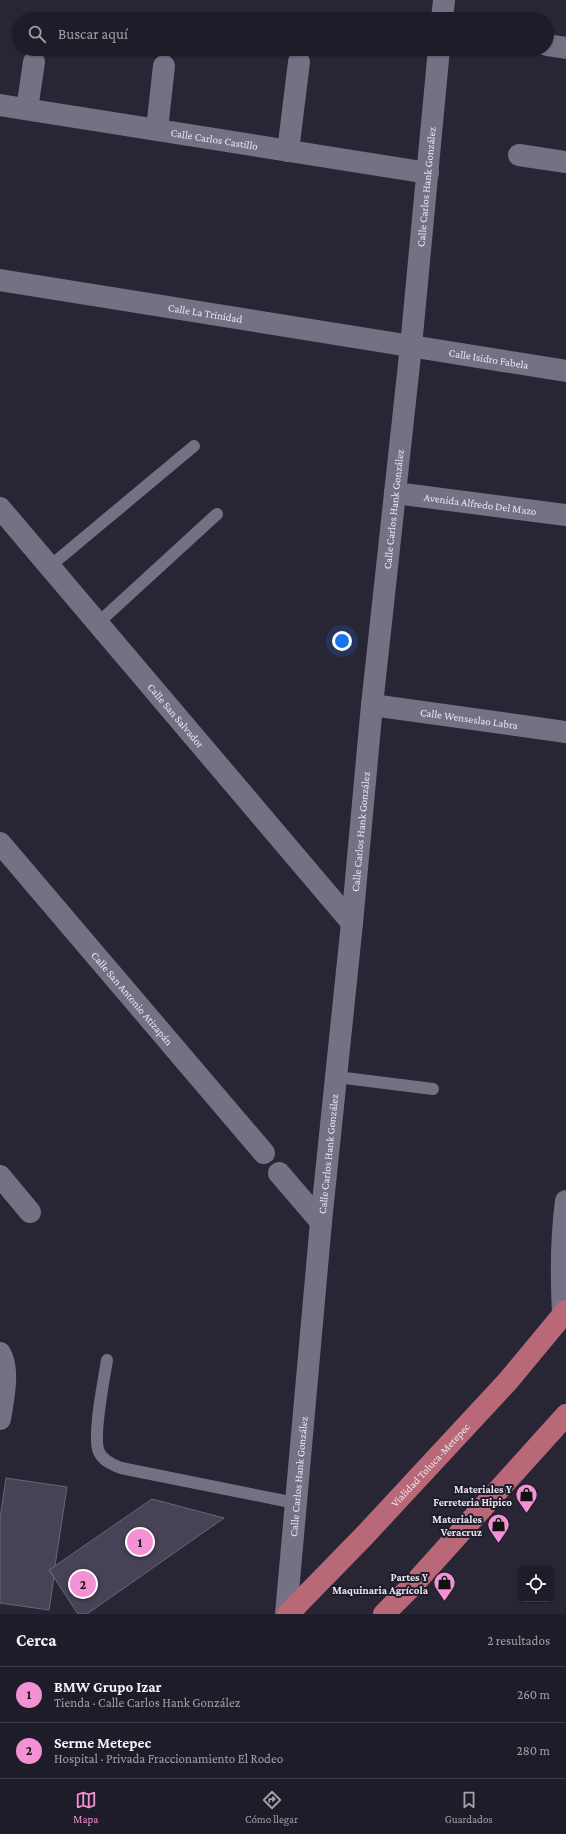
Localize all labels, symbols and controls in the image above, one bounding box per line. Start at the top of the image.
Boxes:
search box [12,12,554,56]
icon: search [26,23,48,45]
text: Buscar aquí [58,26,128,42]
street label: Calle Carlos Castillo [170,126,259,152]
street label: Calle Carlos Hank González [414,126,438,247]
street label: Calle La Trinidad [167,301,244,325]
street label: Calle Isidro Fabela [448,346,529,371]
street label: Calle Carlos Hank González [381,448,406,570]
street label: Avenida Alfredo Del Mazo [423,491,538,517]
your location [332,631,352,651]
street label: Calle San Salvador [145,681,207,750]
street label: Calle Wenseslao Labra [419,706,519,731]
street label: Calle Carlos Hank González [349,771,372,892]
street label: Calle San Antonio Atizapán [89,949,176,1048]
street label: Calle Carlos Hank González [316,1093,340,1214]
street label: Calle Carlos Hank González [287,1416,310,1537]
street label: Vialidad Toluca-Metepec [388,1420,472,1509]
shop icon: Materiales Y Ferreteria Hipico [514,1482,540,1515]
place label: Materiales Y Ferreteria Hipico [433,1483,513,1508]
shop icon: Materiales Veracruz [485,1512,511,1545]
place label: Materiales Veracruz [432,1513,483,1538]
pin: 1 [127,1527,153,1557]
map controls [518,1566,554,1602]
button: locate [518,1566,554,1602]
pin: 2 [70,1569,96,1599]
shop icon: Partes Y Maquinaria Agrícola [431,1570,457,1603]
place label: Partes Y Maquinaria Agrícola [332,1571,429,1596]
text: Cerca [16,1631,56,1650]
text: 2 resultados [487,1633,550,1648]
text: BMW Grupo Izar [54,1679,161,1695]
text: 1 [27,1687,31,1702]
text: 260 m [517,1687,550,1702]
text: Tienda · Calle Carlos Hank González [54,1695,240,1710]
text: Serme Metepec [54,1735,151,1751]
text: 2 [26,1743,32,1758]
text: 280 m [517,1743,550,1758]
text: Hospital · Privada Fraccionamiento El Rodeo [54,1751,283,1766]
tab: Mapa [73,1789,98,1825]
tab: Cómo llegar [245,1789,298,1825]
tab: Guardados [445,1789,493,1825]

